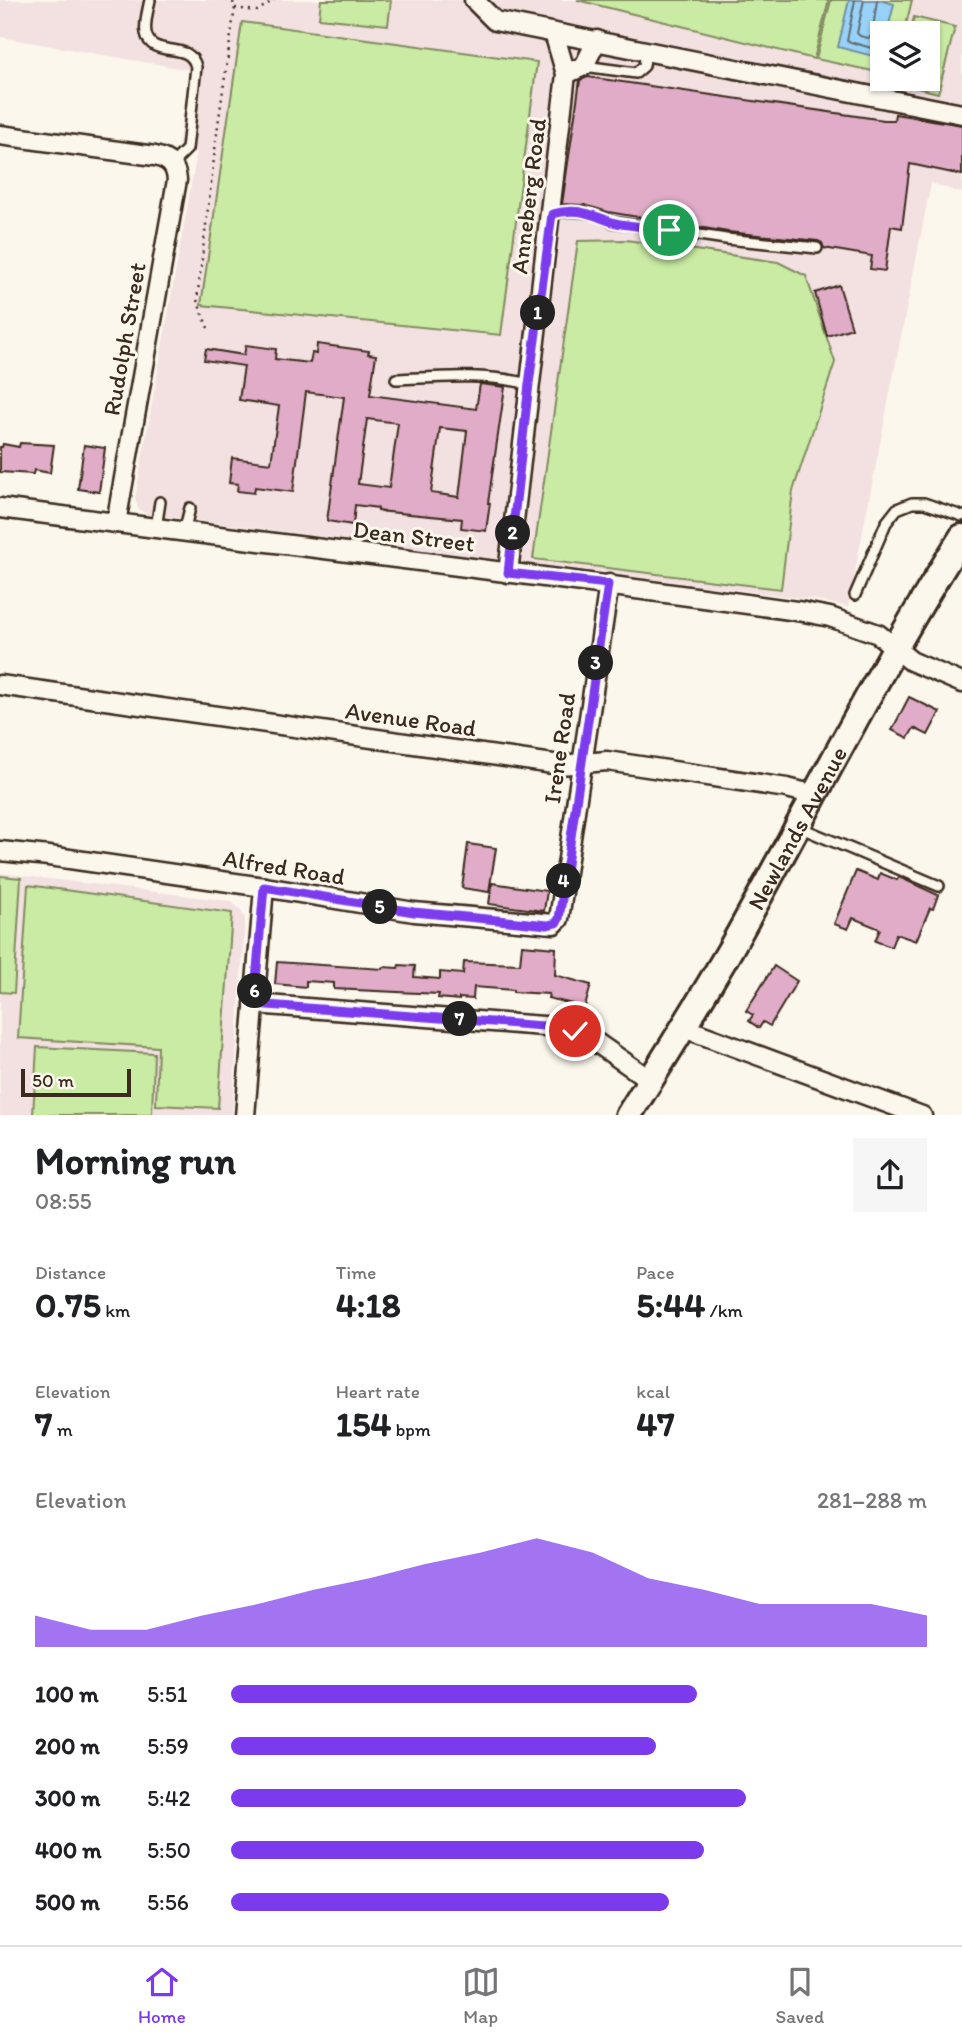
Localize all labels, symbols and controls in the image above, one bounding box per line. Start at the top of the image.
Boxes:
map controls [870,21,940,91]
button: layers [870,21,940,91]
street label: Anneberg Road [504,117,552,275]
pin [639,200,699,260]
icon: arrive [650,211,688,249]
street label: Rudolph Street [96,260,152,418]
pin: 1 [520,296,556,330]
text: 1 [533,301,542,324]
street label: Dean Street [352,514,476,558]
pin: 2 [496,516,530,550]
text: 2 [508,521,518,544]
pin: 3 [578,646,614,680]
text: 3 [590,651,601,674]
street label: Irene Road [537,691,581,805]
street label: Avenue Road [344,695,478,743]
street label: Newlands Avenue [741,741,853,915]
street label: Alfred Road [221,843,347,891]
pin: 4 [546,864,582,898]
text: 4 [558,869,569,892]
pin: 5 [362,890,398,925]
text: 5 [375,895,384,918]
pin: 6 [238,974,272,1009]
text: 6 [249,979,260,1002]
pin [545,1001,605,1061]
pin: 7 [442,1002,477,1036]
text: 7 [455,1007,464,1030]
icon: check [556,1012,594,1050]
scale bar [21,1066,131,1098]
text: 50 m [32,1069,74,1092]
text: Morning run [35,1138,236,1184]
button: share [853,1138,927,1212]
text: 08:55 [35,1187,92,1215]
text: Distance [35,1261,106,1284]
text: Time [336,1261,376,1284]
text: Pace [636,1261,674,1284]
text: 0.75 [35,1284,101,1326]
text: 4:18 [336,1284,401,1326]
text: 5:44 [636,1284,705,1326]
text: km [101,1299,130,1322]
text: /km [705,1299,743,1322]
text: Elevation [35,1380,111,1403]
text: Heart rate [336,1380,420,1403]
text: kcal [636,1380,670,1403]
text: 7 [35,1403,52,1445]
text: 154 [336,1403,391,1445]
text: 47 [636,1403,675,1445]
text: m [52,1418,73,1441]
text: bpm [391,1418,431,1441]
text: Elevation [35,1486,126,1514]
text: 281–288 m [817,1486,927,1514]
text: 100 m [35,1680,99,1708]
text: 5:51 [147,1680,187,1708]
text: 200 m [35,1732,100,1760]
text: 5:59 [147,1732,189,1760]
text: 300 m [35,1784,100,1812]
text: 5:42 [147,1784,191,1812]
text: 400 m [35,1836,102,1864]
text: 5:50 [147,1836,191,1864]
text: 500 m [35,1888,100,1916]
text: 5:56 [147,1888,189,1916]
tab: Home [138,1963,186,2028]
tab: Map [462,1963,500,2028]
tab: Saved [776,1963,824,2028]

